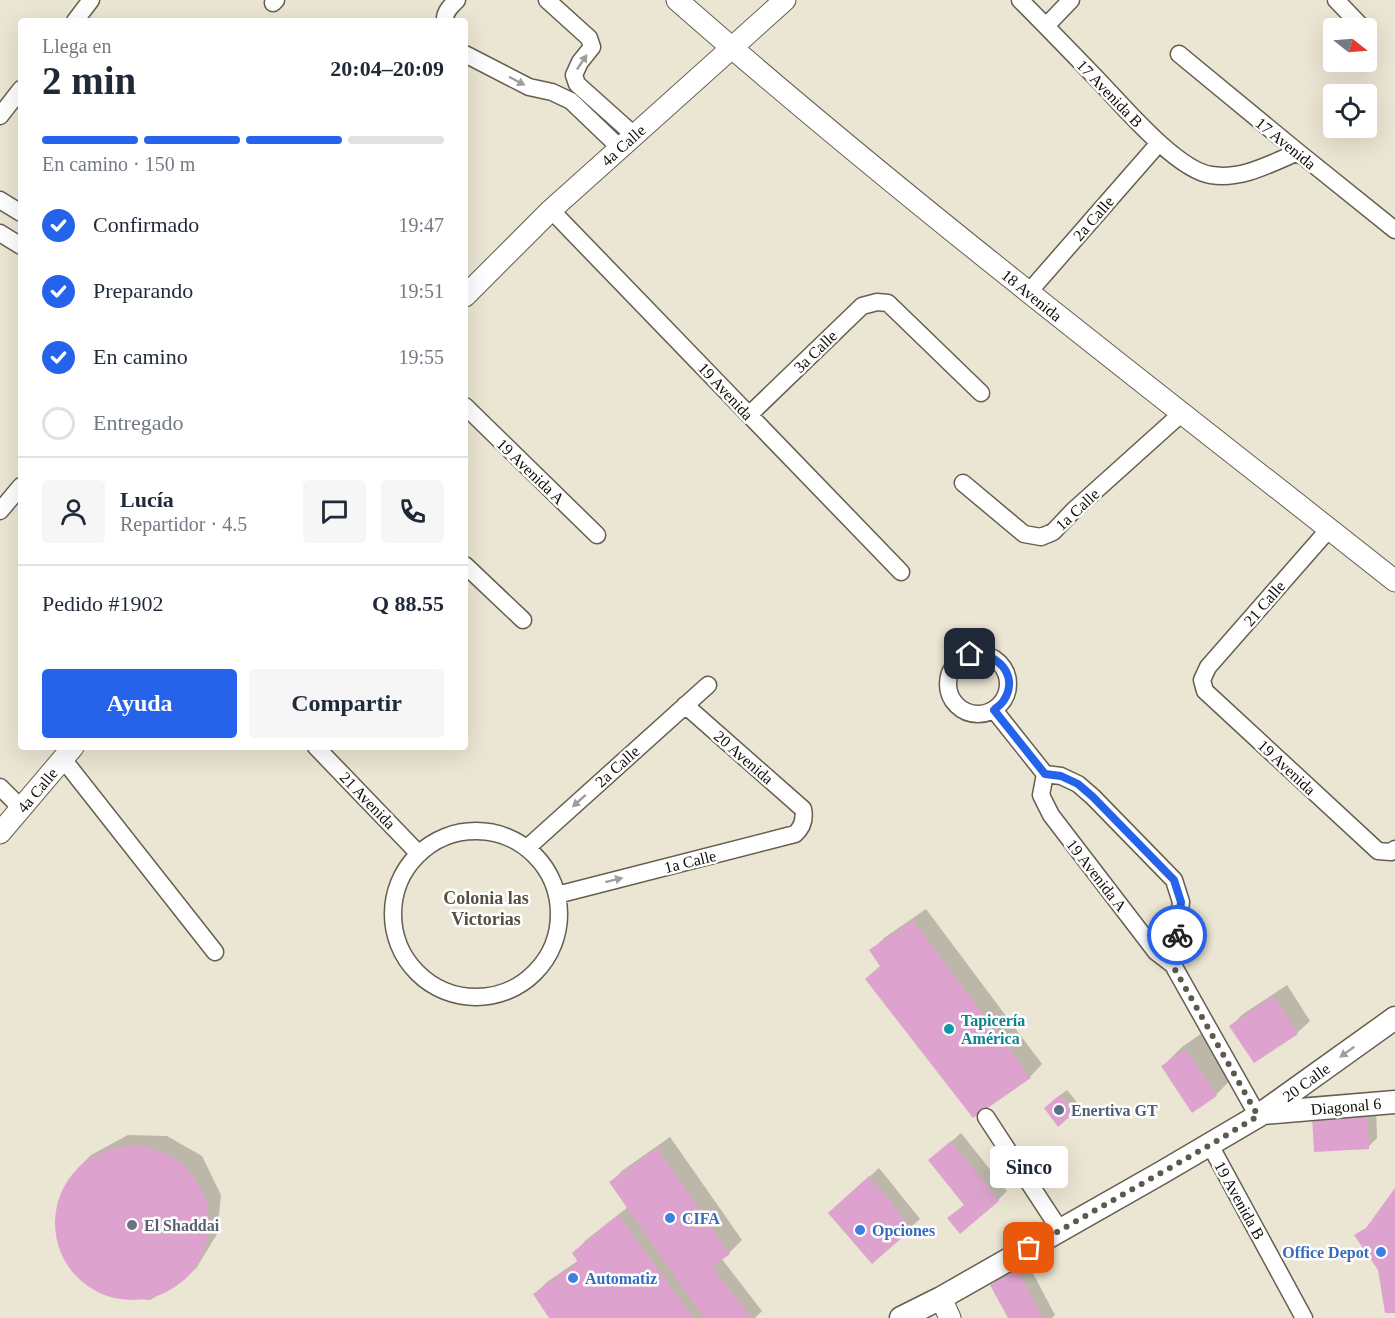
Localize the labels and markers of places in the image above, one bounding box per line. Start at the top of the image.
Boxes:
pin [944,628,995,679]
place label: Tapicería América [961,1012,1025,1047]
marker: Tapicería América [942,1022,956,1036]
place label: Enertiva GT [1071,1102,1158,1119]
marker: Enertiva GT [1052,1103,1066,1117]
callout: Sinco [990,1146,1068,1188]
place label: CIFA [682,1210,720,1227]
marker: CIFA [663,1211,677,1225]
place label: El Shaddai [144,1217,220,1234]
marker: El Shaddai [125,1218,139,1232]
place label: Opciones [872,1222,935,1240]
pin [1003,1222,1054,1273]
marker: Opciones [853,1223,867,1237]
place label: Office Depot [1282,1244,1370,1262]
marker: Office Depot [1374,1245,1388,1259]
place label: Automatiz [585,1270,657,1287]
marker: Automatiz [566,1271,580,1285]

